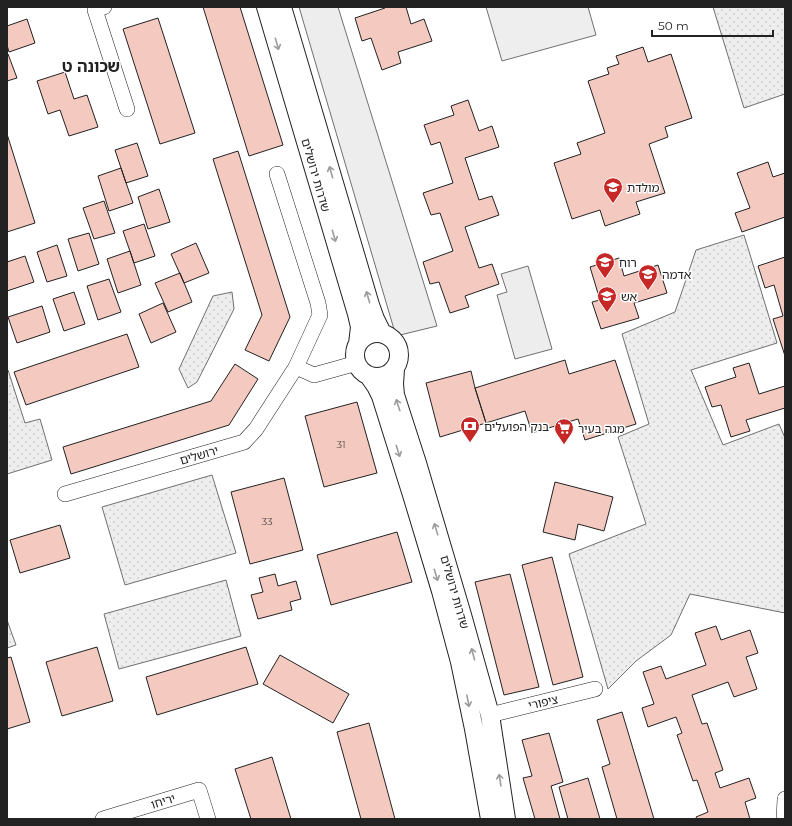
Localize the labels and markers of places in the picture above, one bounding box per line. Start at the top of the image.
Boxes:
school or university icon: מולדת [602,176,624,204]
place label: מולדת [627,180,660,195]
school or university icon: רוח [594,251,616,279]
place label: רוח [619,255,637,270]
school or university icon: אדמה [637,263,659,291]
place label: אדמה [662,267,692,282]
school or university icon: אש [596,285,618,313]
place label: אש [621,289,638,304]
bank icon: בנק הפועלים [459,415,481,443]
supermarket icon: מגה בעיר [553,417,575,445]
place label: בנק הפועלים [484,419,549,434]
place label: מגה בעיר [578,421,625,436]

